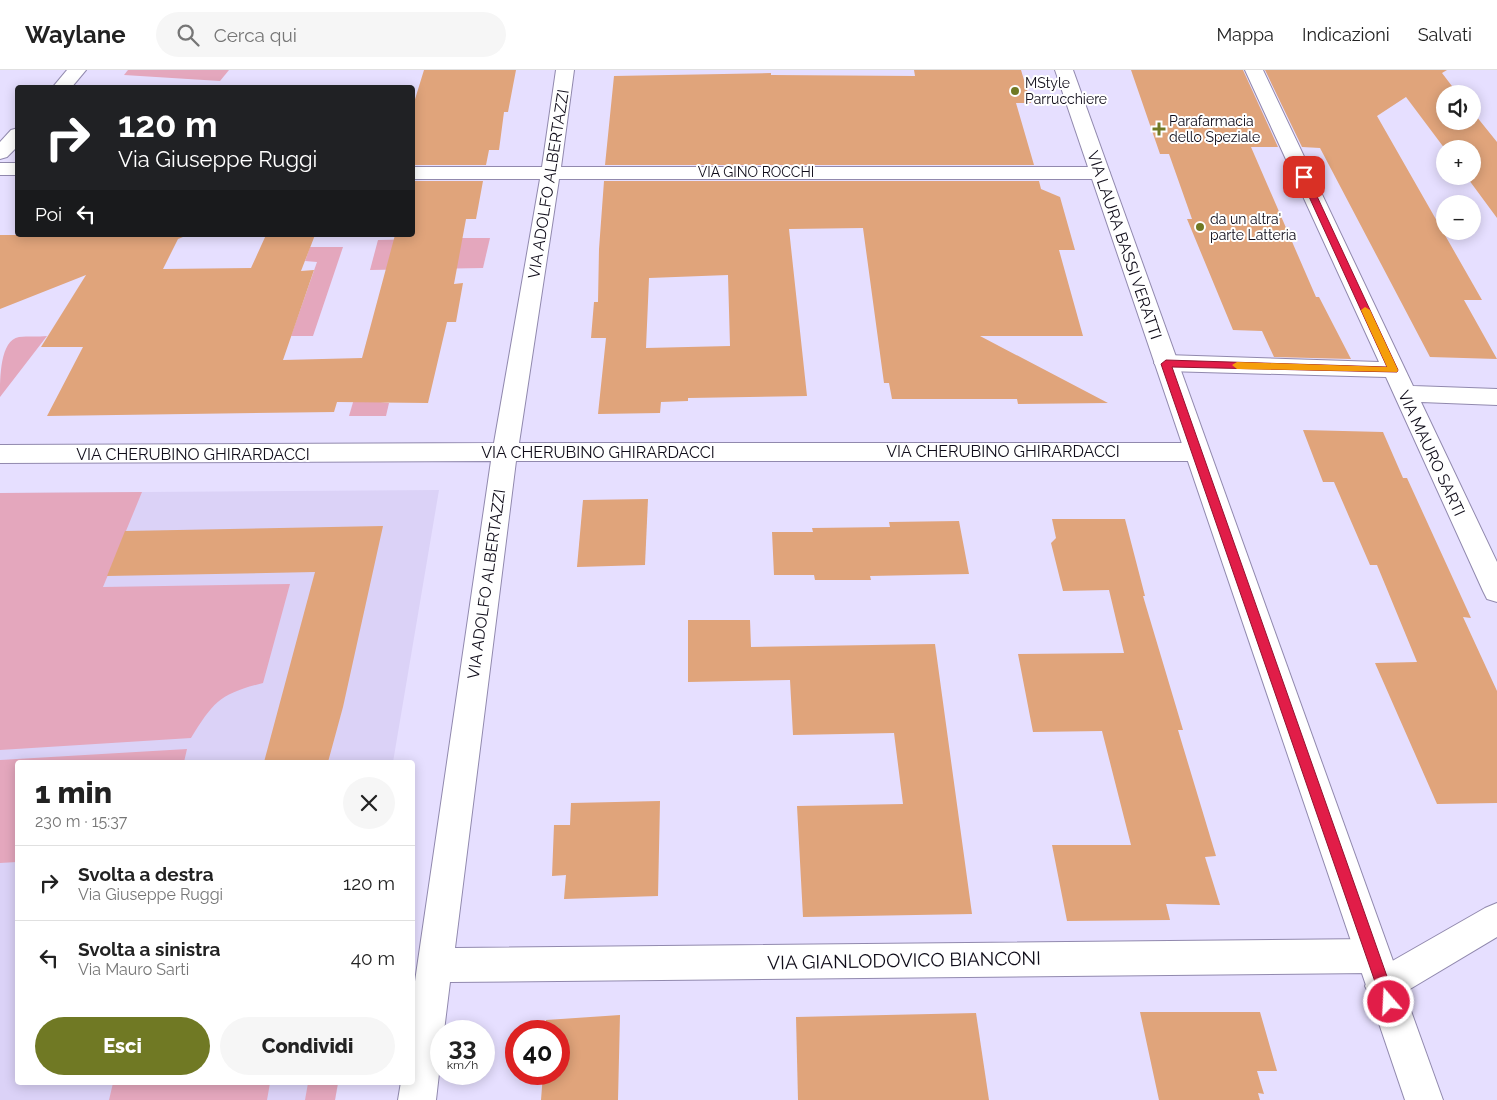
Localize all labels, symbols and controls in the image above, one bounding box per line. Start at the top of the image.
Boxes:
search box [156,12,506,57]
text: Waylane [25,20,126,49]
icon: search [174,21,202,49]
text: Cerca qui [214,24,297,46]
text: Mappa [1216,24,1274,45]
text: Indicazioni [1302,24,1390,45]
text: Salvati [1418,24,1472,45]
place label: MStyle Parrucchiere [1025,75,1107,107]
marker: MStyle Parrucchiere [1009,85,1021,97]
map controls [1436,85,1481,240]
button: sound [1436,85,1481,130]
street label: VIA ADOLFO ALBERTAZZI [524,88,573,280]
text: 120 m [118,104,218,145]
icon: right [35,105,100,170]
place label: Parafarmacia dello Speziale [1169,113,1260,145]
marker: Parafarmacia dello Speziale [1153,123,1165,135]
button: + [1436,140,1481,185]
text: Via Giuseppe Ruggi [118,146,317,172]
street label: VIA LAURA BASSI VERATTI [1083,148,1166,342]
pin [1283,156,1325,198]
icon: arrive [1290,163,1318,191]
street label: VIA GINO ROCCHI [698,164,814,180]
button: − [1436,195,1481,240]
icon: left [72,200,100,228]
text: Poi [35,203,62,225]
place label: da un altra' parte Latteria [1210,211,1296,243]
marker: da un altra' parte Latteria [1194,221,1206,233]
street label: VIA MAURO SARTI [1394,387,1469,519]
street label: VIA CHERUBINO GHIRARDACCI [886,442,1120,461]
street label: VIA CHERUBINO GHIRARDACCI [481,443,715,462]
street label: VIA CHERUBINO GHIRARDACCI [76,445,310,464]
street label: VIA ADOLFO ALBERTAZZI [464,488,509,680]
text: 1 min [35,775,112,810]
button: close [343,777,395,829]
text: 230 m · 15:37 [35,812,127,831]
text: Svolta a destra [78,863,214,885]
icon: right [35,869,63,897]
text: 120 m [343,872,395,894]
text: Via Giuseppe Ruggi [78,885,223,904]
text: Svolta a sinistra [78,938,220,960]
icon: left [35,944,63,972]
text: 40 m [351,947,395,969]
street label: VIA GIANLODOVICO BIANCONI [767,947,1041,973]
text: Via Mauro Sarti [78,960,189,979]
position arrow [1362,975,1414,1027]
button: Esci [35,1017,210,1075]
button: Condividi [220,1017,395,1075]
speed limit sign: 40 [505,1020,570,1085]
text: 33 [449,1031,476,1061]
text: km/h [447,1058,478,1072]

